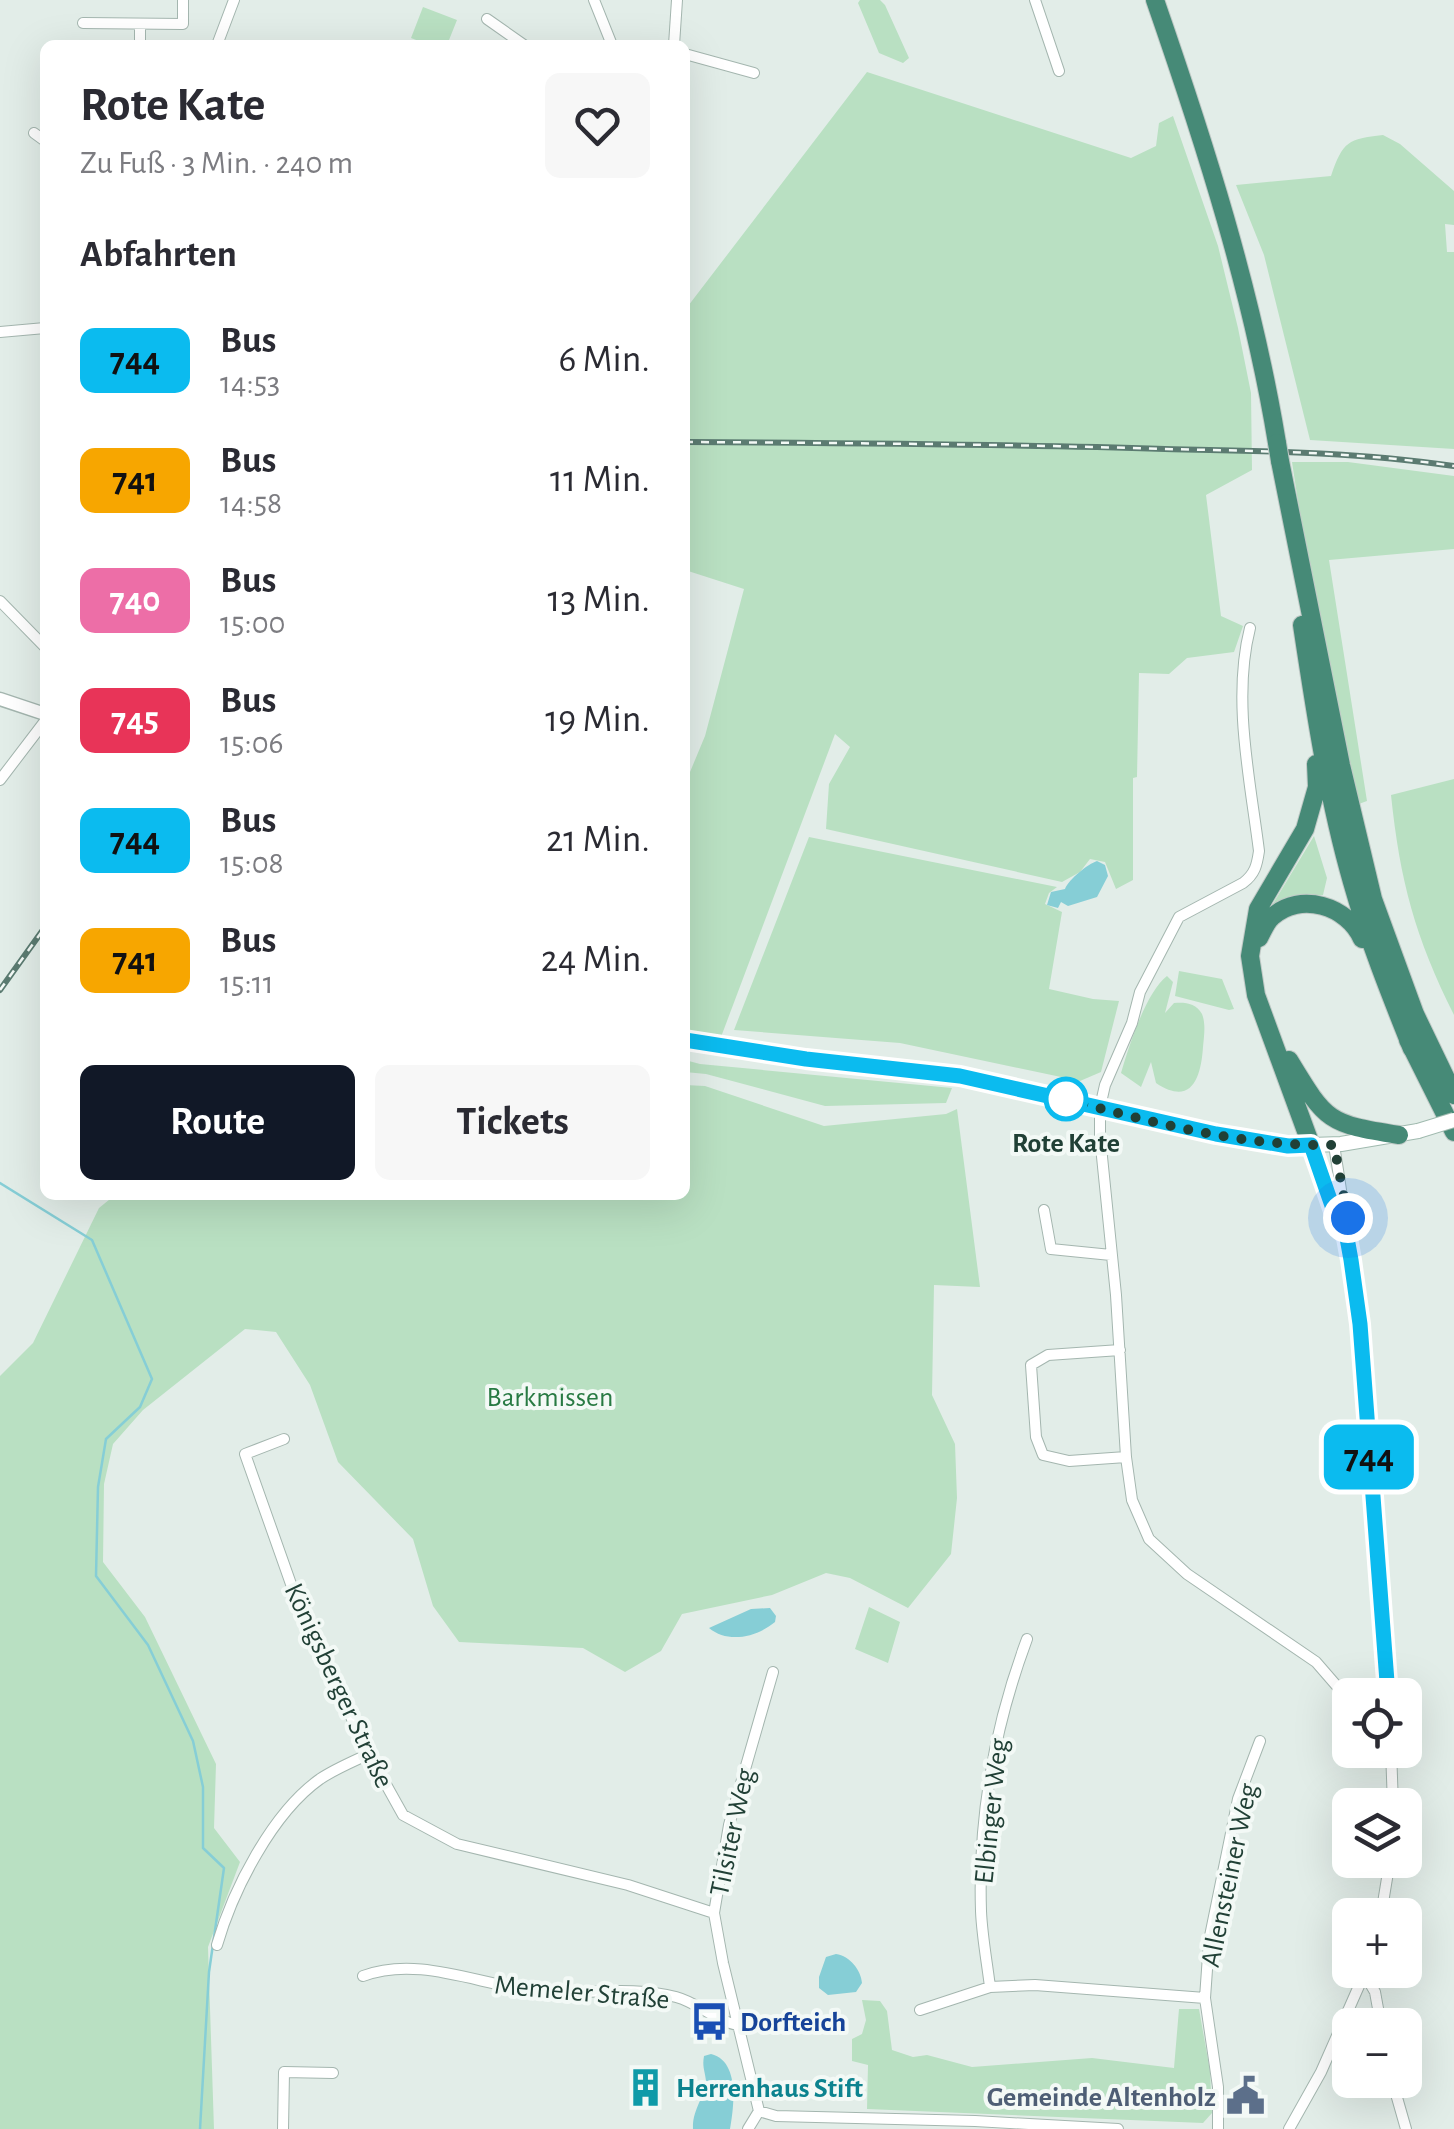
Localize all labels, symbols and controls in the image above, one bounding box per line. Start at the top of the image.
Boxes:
button: heart [545,73,650,178]
text: Rote Kate [80,82,265,130]
text: Zu Fuß · 3 Min. · 240 m [80,147,353,179]
text: Abfahrten [80,236,237,274]
text: Bus [220,322,276,360]
text: 6 Min. [558,341,650,379]
text: 744 [110,343,160,378]
text: 14:53 [220,367,280,399]
text: Bus [220,442,276,480]
text: 11 Min. [550,461,650,499]
text: 741 [112,463,158,498]
text: 14:58 [220,487,282,519]
text: Bus [220,562,276,600]
text: 13 Min. [548,581,650,619]
text: 740 [110,583,160,618]
text: 15:00 [220,607,286,639]
text: Bus [220,682,276,720]
text: 19 Min. [545,701,650,739]
text: 745 [111,703,159,738]
text: 15:06 [220,727,284,759]
text: Bus [220,802,276,840]
text: 21 Min. [546,821,650,859]
text: 744 [110,823,160,858]
text: 15:08 [220,847,284,879]
text: Bus [220,922,276,960]
text: 24 Min. [541,941,650,979]
text: 741 [112,943,158,978]
text: 15:11 [220,967,274,999]
button: Route [80,1065,355,1180]
button: Tickets [375,1065,650,1180]
marker: Rote Kate [1045,1078,1087,1120]
place label: Rote Kate [1012,1130,1120,1158]
your location [1323,1193,1373,1243]
park label: Barkmissen [487,1384,613,1412]
line badge: 744 [1312,1424,1426,1490]
text: 744 [1344,1440,1394,1475]
street label: Königsberger Straße [279,1579,398,1792]
map controls [1332,1678,1422,2098]
button: locate [1332,1678,1422,1768]
street label: Elbinger Weg [970,1737,1014,1885]
street label: Tilsiter Weg [706,1766,760,1899]
street label: Allensteiner Weg [1197,1781,1263,1970]
button: layers [1332,1788,1422,1878]
button: + [1332,1898,1422,1988]
street label: Memeler Straße [493,1971,670,2015]
bus stop icon: Dorfteich [689,2000,731,2042]
button: − [1332,2008,1422,2098]
place label: Dorfteich [740,2009,846,2037]
building icon: Herrenhaus Stift [625,2066,667,2108]
place label: Herrenhaus Stift [676,2075,864,2103]
public building icon: Gemeinde Altenholz [1225,2075,1267,2117]
place label: Gemeinde Altenholz [987,2084,1216,2112]

